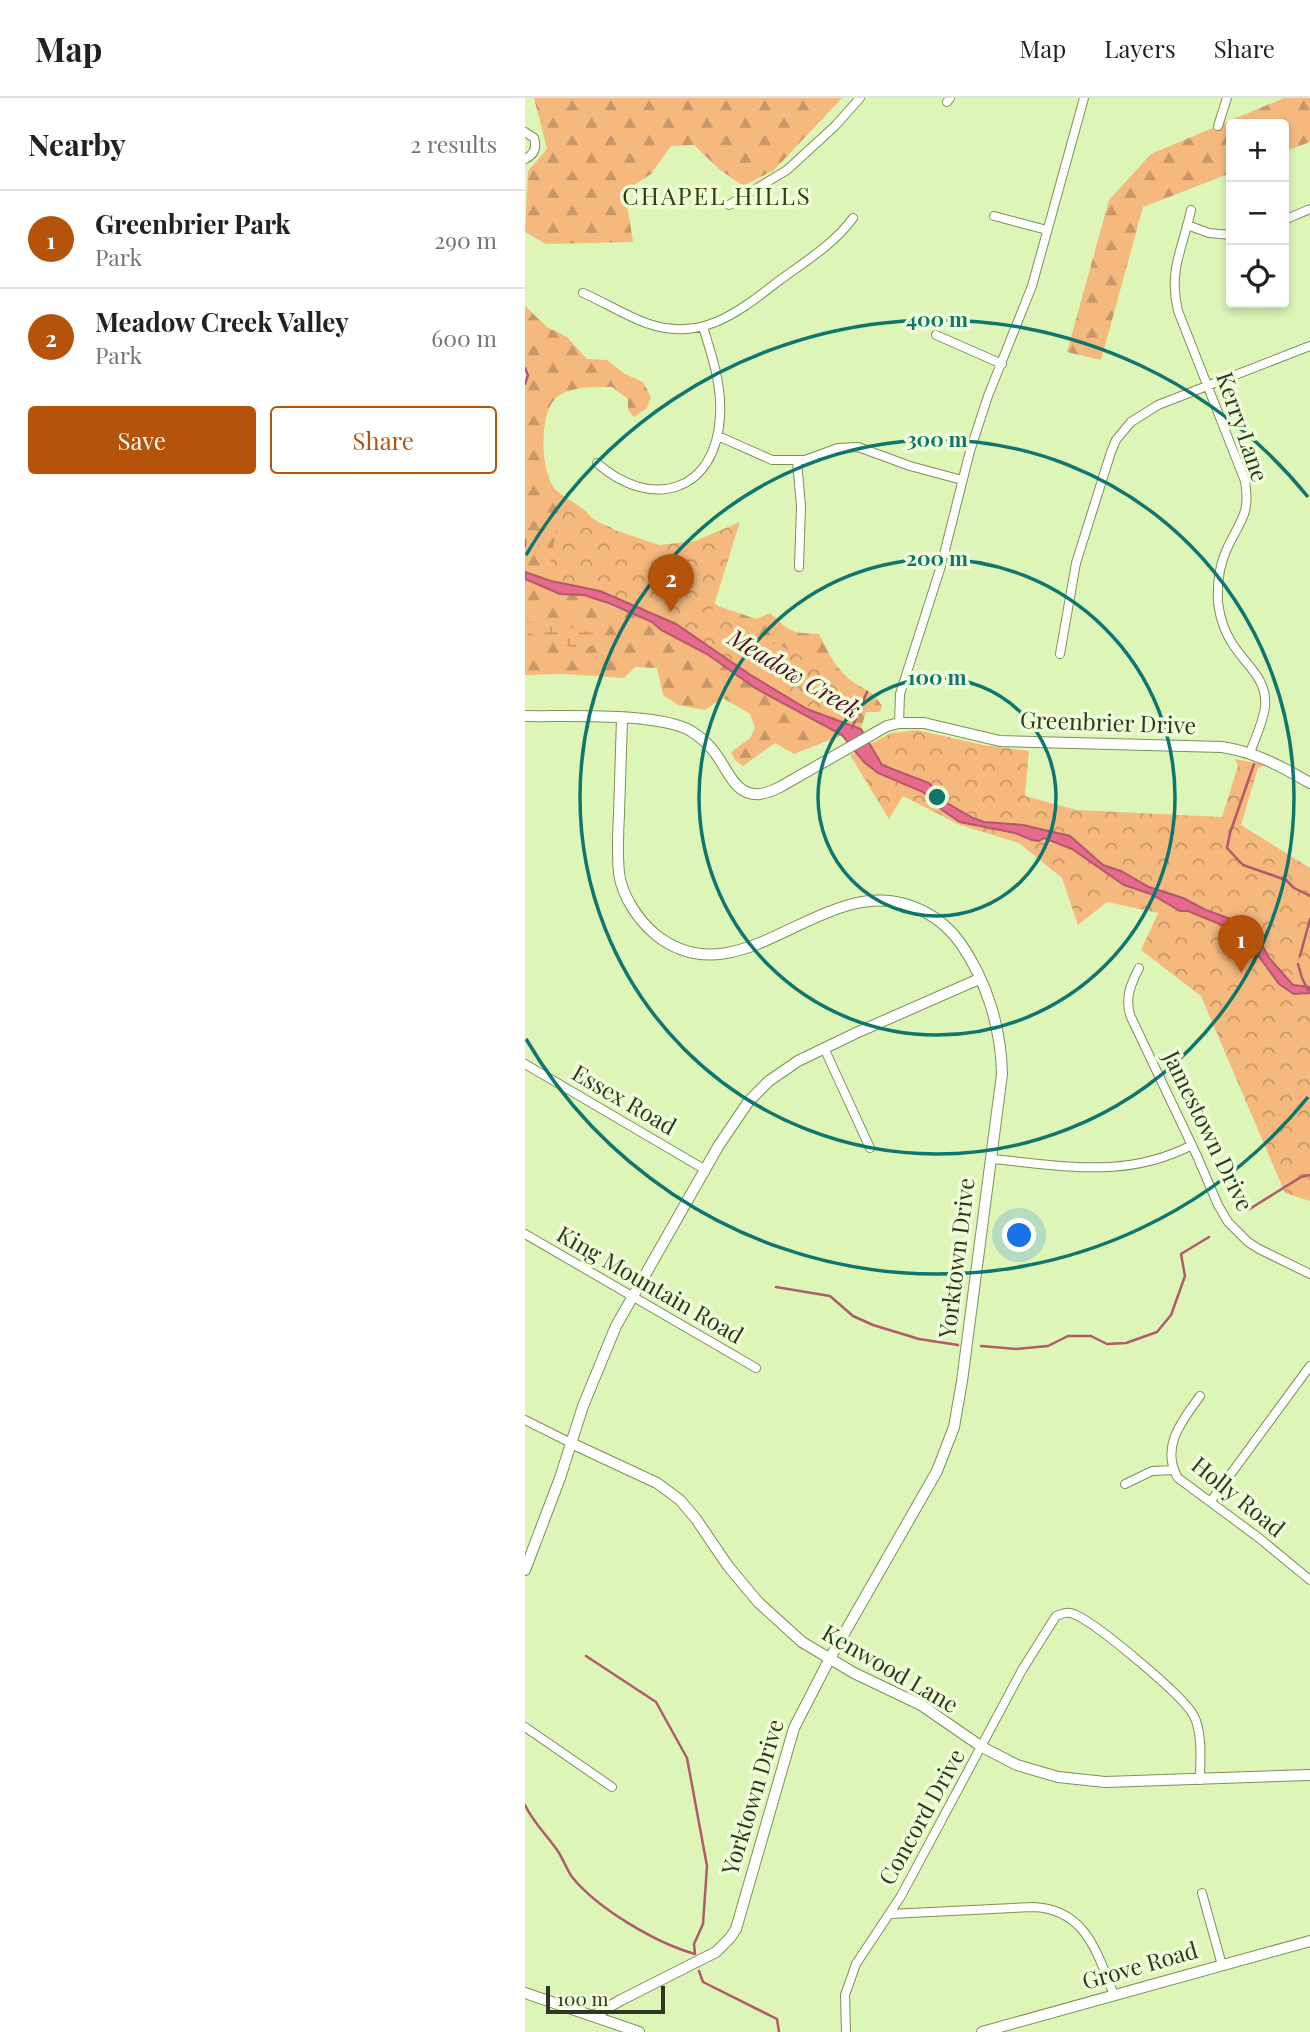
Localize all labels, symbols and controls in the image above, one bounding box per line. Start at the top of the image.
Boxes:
text: Map [35,26,102,70]
text: Map [1020,32,1066,64]
text: Layers [1104,32,1176,64]
text: Share [1214,32,1275,64]
map controls [1226,119,1289,308]
button: + [1226,119,1289,182]
text: Nearby [28,124,126,164]
text: 2 results [410,128,497,159]
district label: CHAPEL HILLS [622,179,812,211]
button: − [1226,182,1289,245]
text: Greenbrier Park [95,206,291,241]
text: 1 [47,224,55,255]
text: 290 m [434,224,497,255]
text: Park [95,241,142,272]
button: locate [1226,245,1289,308]
text: Meadow Creek Valley [95,304,349,339]
text: 400 m [906,304,968,332]
text: 2 [45,322,57,353]
text: 600 m [431,322,497,353]
text: Park [95,339,142,370]
street label: Kerry Lane [1210,367,1277,486]
button: Save [28,406,256,474]
button: Share [270,406,497,474]
text: 300 m [906,424,968,452]
text: 200 m [906,543,968,571]
pin: 2 [648,554,694,612]
water label: Meadow Creek [722,620,867,724]
text: 100 m [907,662,967,690]
street label: Greenbrier Drive [1019,703,1197,740]
centre of rings [925,785,949,809]
pin: 1 [1218,915,1264,973]
street label: Jamestown Drive [1157,1044,1262,1216]
street label: Essex Road [567,1056,683,1141]
street label: Yorktown Drive [930,1176,981,1341]
street label: King Mountain Road [552,1218,750,1350]
your location [1002,1218,1036,1252]
street label: Holly Road [1186,1449,1292,1543]
street label: Kenwood Lane [817,1616,964,1719]
street label: Yorktown Drive [713,1715,790,1879]
street label: Concord Drive [871,1743,971,1890]
street label: Grove Road [1078,1933,1201,1996]
scale bar [546,1983,665,2015]
text: 100 m [557,1985,608,2011]

